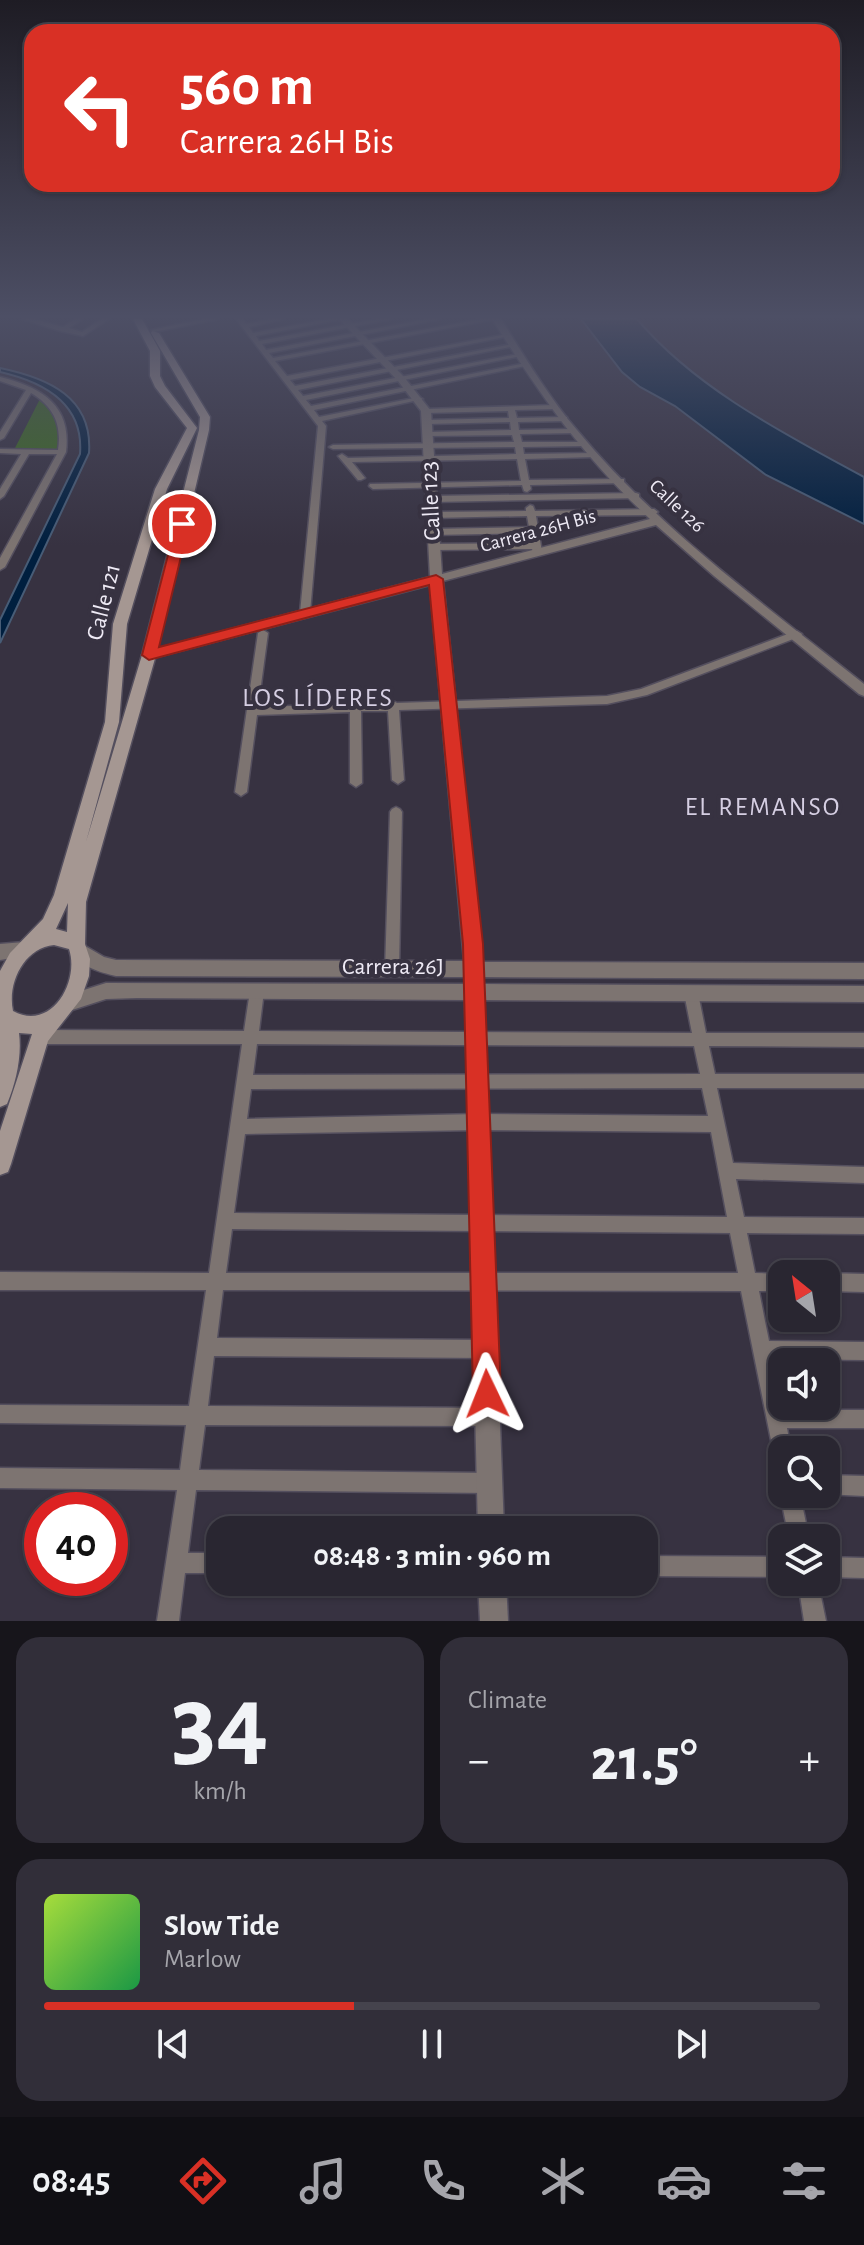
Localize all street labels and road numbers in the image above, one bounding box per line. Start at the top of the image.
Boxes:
street label: Calle 123 [417,461,445,541]
street label: Calle 126 [646,476,708,536]
street label: Carrera 26H Bis [478,506,598,556]
street label: Calle 121 [83,561,125,643]
street label: Carrera 26J [342,955,444,979]

